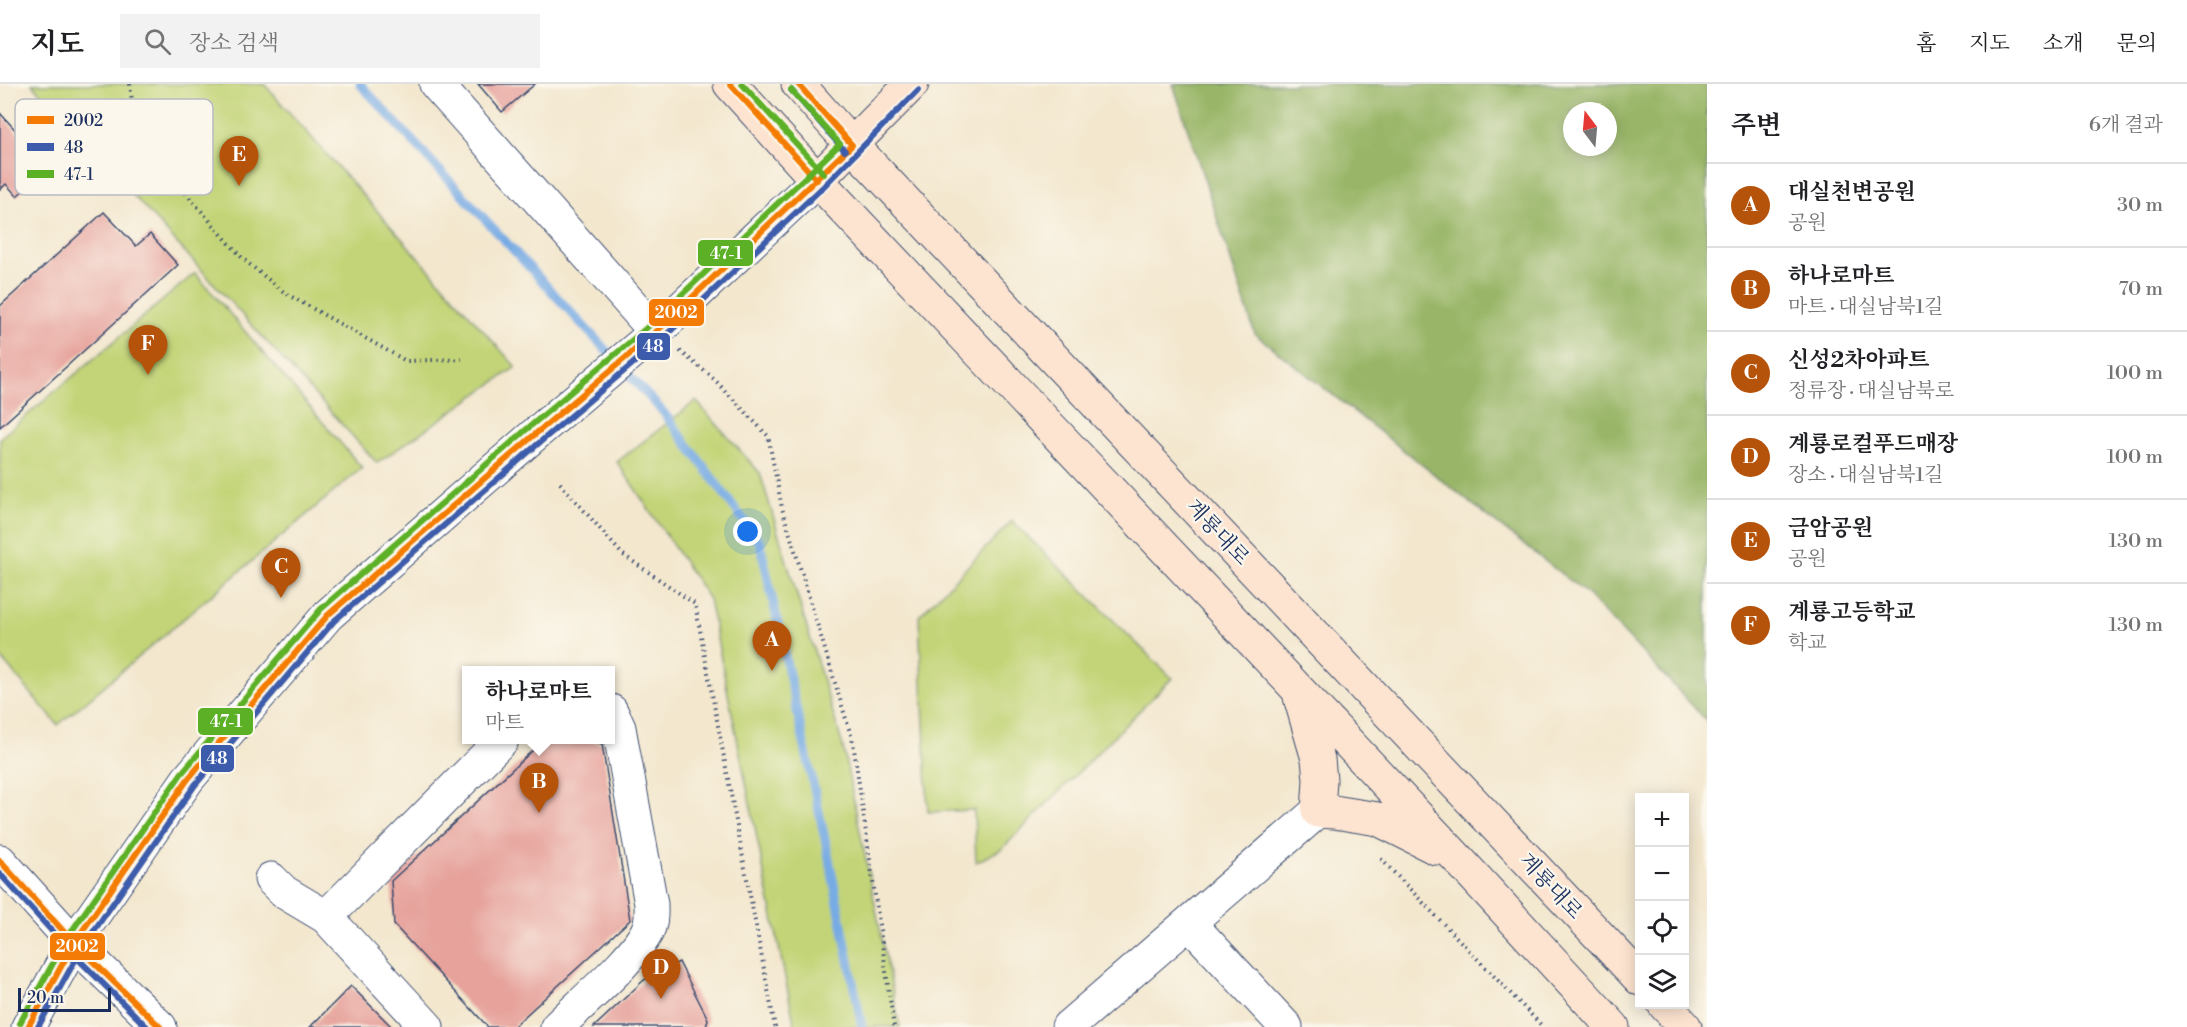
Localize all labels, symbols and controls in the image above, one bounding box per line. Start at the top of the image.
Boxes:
search box [120,14,540,68]
icon: search [141,25,174,58]
text: 지도 [30,27,84,62]
text: 장소 검색 [189,30,279,57]
text: 홈 [1916,31,1936,57]
text: 지도 [1969,31,2010,57]
text: 소개 [2043,31,2083,57]
text: 문의 [2116,31,2157,57]
legend [15,99,213,195]
north arrow [1563,102,1617,156]
text: 주변 [1731,110,1781,142]
text: 2002 [64,111,103,131]
text: 6개 결과 [2089,113,2163,138]
pin: E [220,136,258,186]
text: 48 [64,138,84,158]
text: 47-1 [64,165,94,185]
text: 대실천변공원 [1788,179,1916,206]
text: A [1743,193,1758,218]
text: 30 m [2117,193,2163,218]
text: 공원 [1788,211,1827,236]
line badge: 47-1 [697,239,754,267]
text: 47-1 [710,244,743,264]
text: 하나로마트 [1788,263,1894,290]
text: B [1743,277,1758,302]
text: 70 m [2119,277,2163,302]
text: 마트 · 대실남북1길 [1788,295,1943,320]
line badge: 2002 [648,298,705,327]
text: 2002 [654,303,698,323]
pin: F [128,326,168,375]
line badge: 48 [636,332,671,361]
text: 48 [643,337,663,357]
text: 신성2차아파트 [1788,347,1929,374]
text: C [1743,361,1758,386]
text: 100 m [2107,361,2163,386]
text: 정류장 · 대실남북로 [1788,379,1954,404]
text: 계룡로컬푸드매장 [1788,431,1958,458]
text: D [1743,445,1758,470]
text: 100 m [2107,445,2163,470]
text: 장소 · 대실남북1길 [1788,463,1943,488]
street label: 계룡대로 [1180,494,1254,571]
text: 금암공원 [1788,515,1873,542]
your location [733,517,762,546]
text: E [1744,529,1757,554]
text: 130 m [2108,529,2163,554]
text: 공원 [1788,547,1827,572]
pin: C [262,548,300,598]
text: 계룡고등학교 [1788,599,1916,626]
text: F [1743,613,1758,638]
text: 130 m [2108,613,2163,638]
pin: A [752,622,792,671]
text: 학교 [1788,631,1827,656]
popup [462,666,615,744]
text: 하나로마트 [485,679,592,706]
line badge: 47-1 [197,707,254,736]
text: 마트 [485,711,524,736]
text: 47-1 [210,712,243,732]
line badge: 48 [200,744,235,773]
text: 48 [207,749,227,769]
pin: B [520,764,558,813]
map controls [1635,793,1689,1009]
button: + [1635,793,1689,847]
button: − [1635,847,1689,901]
street label: 계룡대로 [1513,848,1587,925]
button: locate [1635,901,1689,955]
line badge: 2002 [49,932,106,961]
text: 2002 [55,937,99,957]
pin: D [642,950,680,999]
button: layers [1635,955,1689,1009]
scale bar [18,985,111,1012]
text: 20 m [27,988,64,1008]

